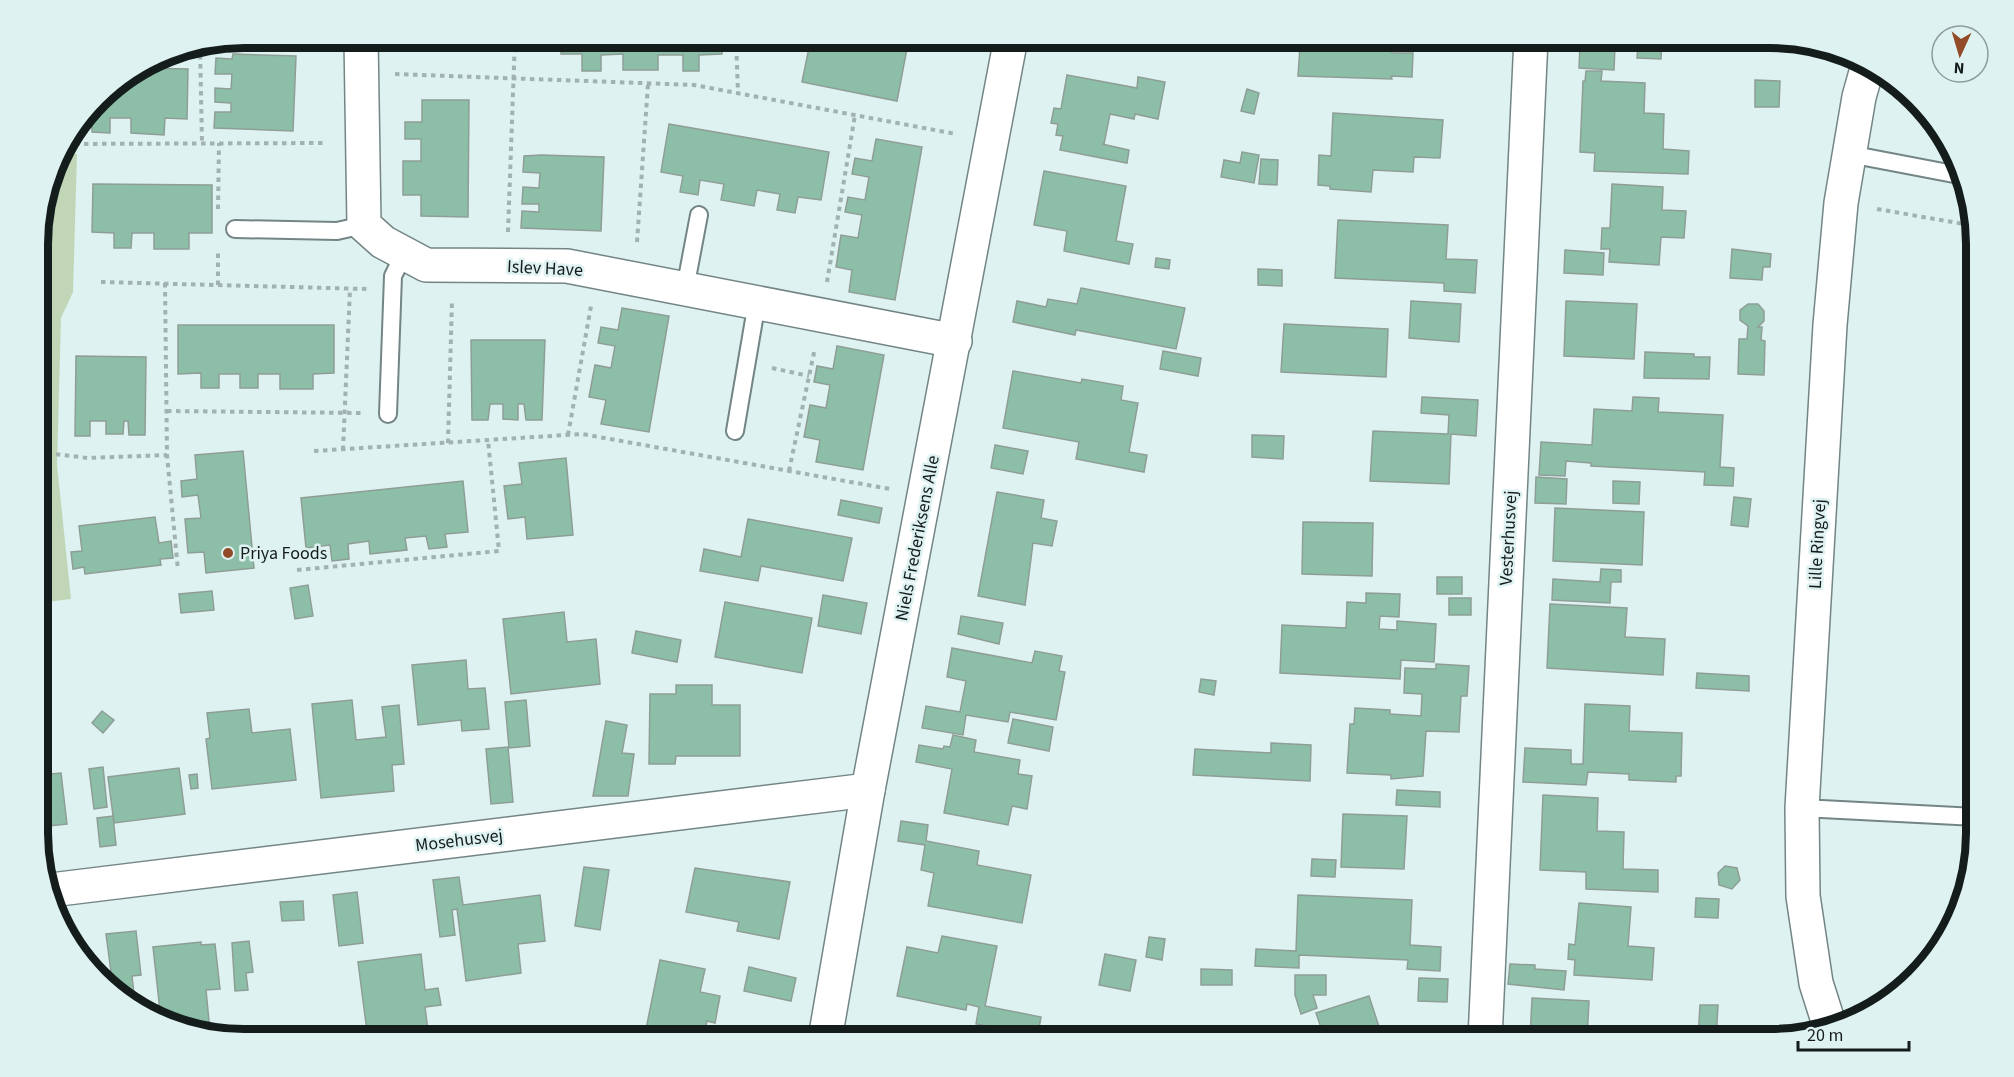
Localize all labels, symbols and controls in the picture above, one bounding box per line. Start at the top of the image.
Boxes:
north arrow [1930,24,1990,84]
text: N [1953,57,1965,79]
street label: Islev Have [506,254,584,283]
street label: Niels Frederiksens Alle [889,453,946,623]
street label: Vesterhusvej [1494,490,1523,586]
street label: Lille Ringvej [1803,498,1832,590]
place label: Priya Foods [240,541,327,566]
marker: Priya Foods [221,546,235,560]
street label: Mosehusvej [414,823,504,858]
scale bar [1798,1014,1909,1052]
text: 20 m [1807,1023,1843,1048]

